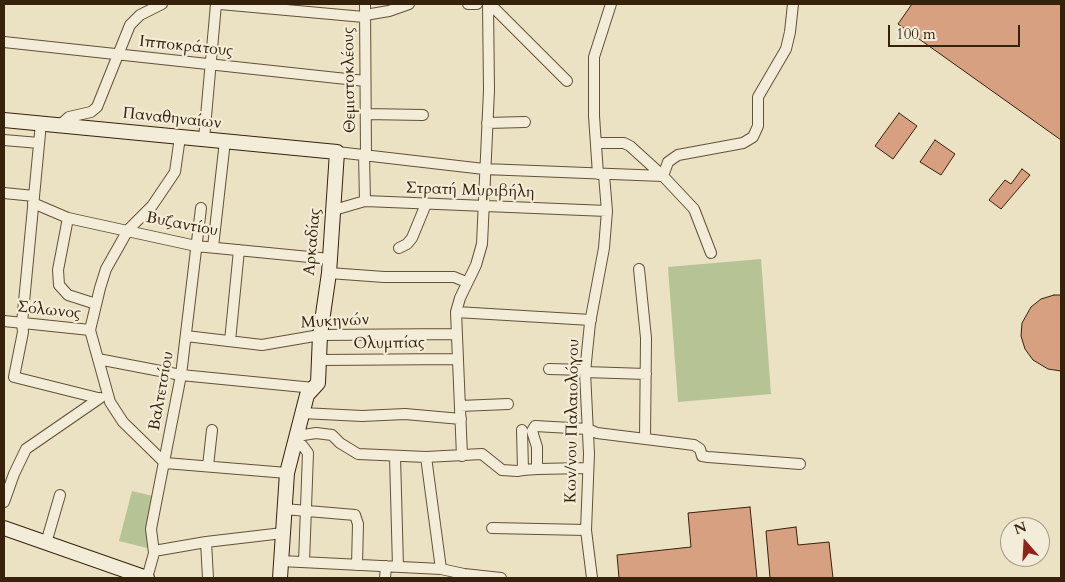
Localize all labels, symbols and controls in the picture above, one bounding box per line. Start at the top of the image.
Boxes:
scale bar [890,15,1022,47]
text: 100 m [896,24,936,44]
street label: Θεμιστοκλέους [339,27,361,133]
street label: Ιπποκράτους [138,33,234,61]
street label: Παναθηναίων [122,104,222,134]
street label: Στρατή Μυριβήλη [405,179,535,203]
street label: Αρκαδίας [300,207,326,277]
street label: Βυζαντίου [144,209,220,241]
street label: Σόλωνος [16,298,82,324]
street label: Μυκηνών [300,311,370,333]
street label: Ολυμπίας [353,334,425,354]
street label: Κων/νου Παλαιολόγου [562,339,584,503]
street label: Βαλτετσίου [146,350,178,432]
north arrow [1000,517,1050,567]
text: N [1011,517,1029,539]

